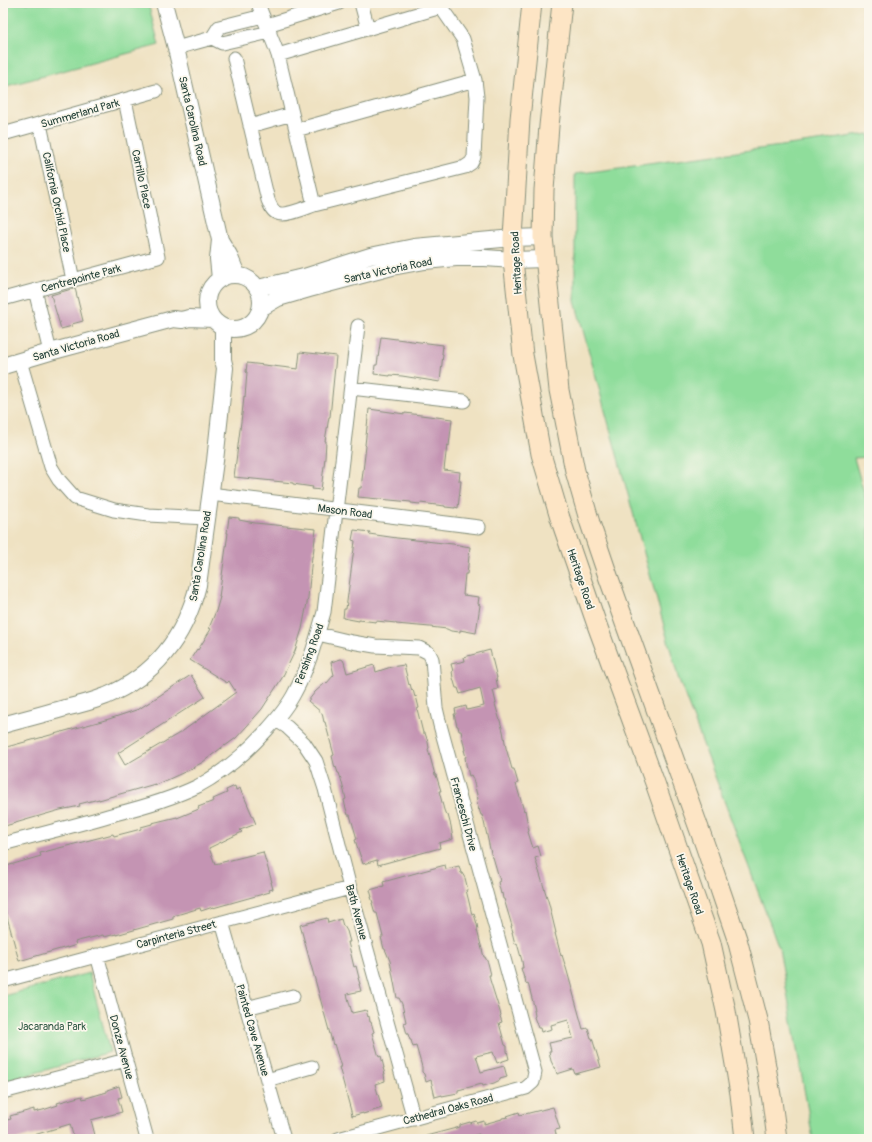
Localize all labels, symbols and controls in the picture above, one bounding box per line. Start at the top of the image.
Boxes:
street label: Santa Carolina Road [176,75,209,167]
street label: Summerland Park [39,96,121,131]
street label: Carrillo Place [129,148,154,210]
street label: California Orchid Place [40,151,74,254]
street label: Heritage Road [508,231,525,295]
street label: Santa Victoria Road [343,255,433,286]
street label: Centrepointe Park [40,261,123,295]
street label: Santa Victoria Road [31,327,121,364]
street label: Mason Road [317,502,373,521]
street label: Santa Carolina Road [187,510,214,602]
street label: Heritage Road [564,547,597,611]
street label: Pershing Road [292,622,327,687]
street label: Franceschi Drive [447,776,480,853]
street label: Heritage Road [673,852,706,916]
street label: Bath Avenue [343,883,370,942]
street label: Carpinteria Street [135,917,218,951]
street label: Painted Cave Avenue [233,983,272,1078]
street label: Donze Avenue [107,1013,137,1081]
park label: Jacaranda Park [18,1020,86,1033]
street label: Cathedral Oaks Road [402,1091,495,1128]

